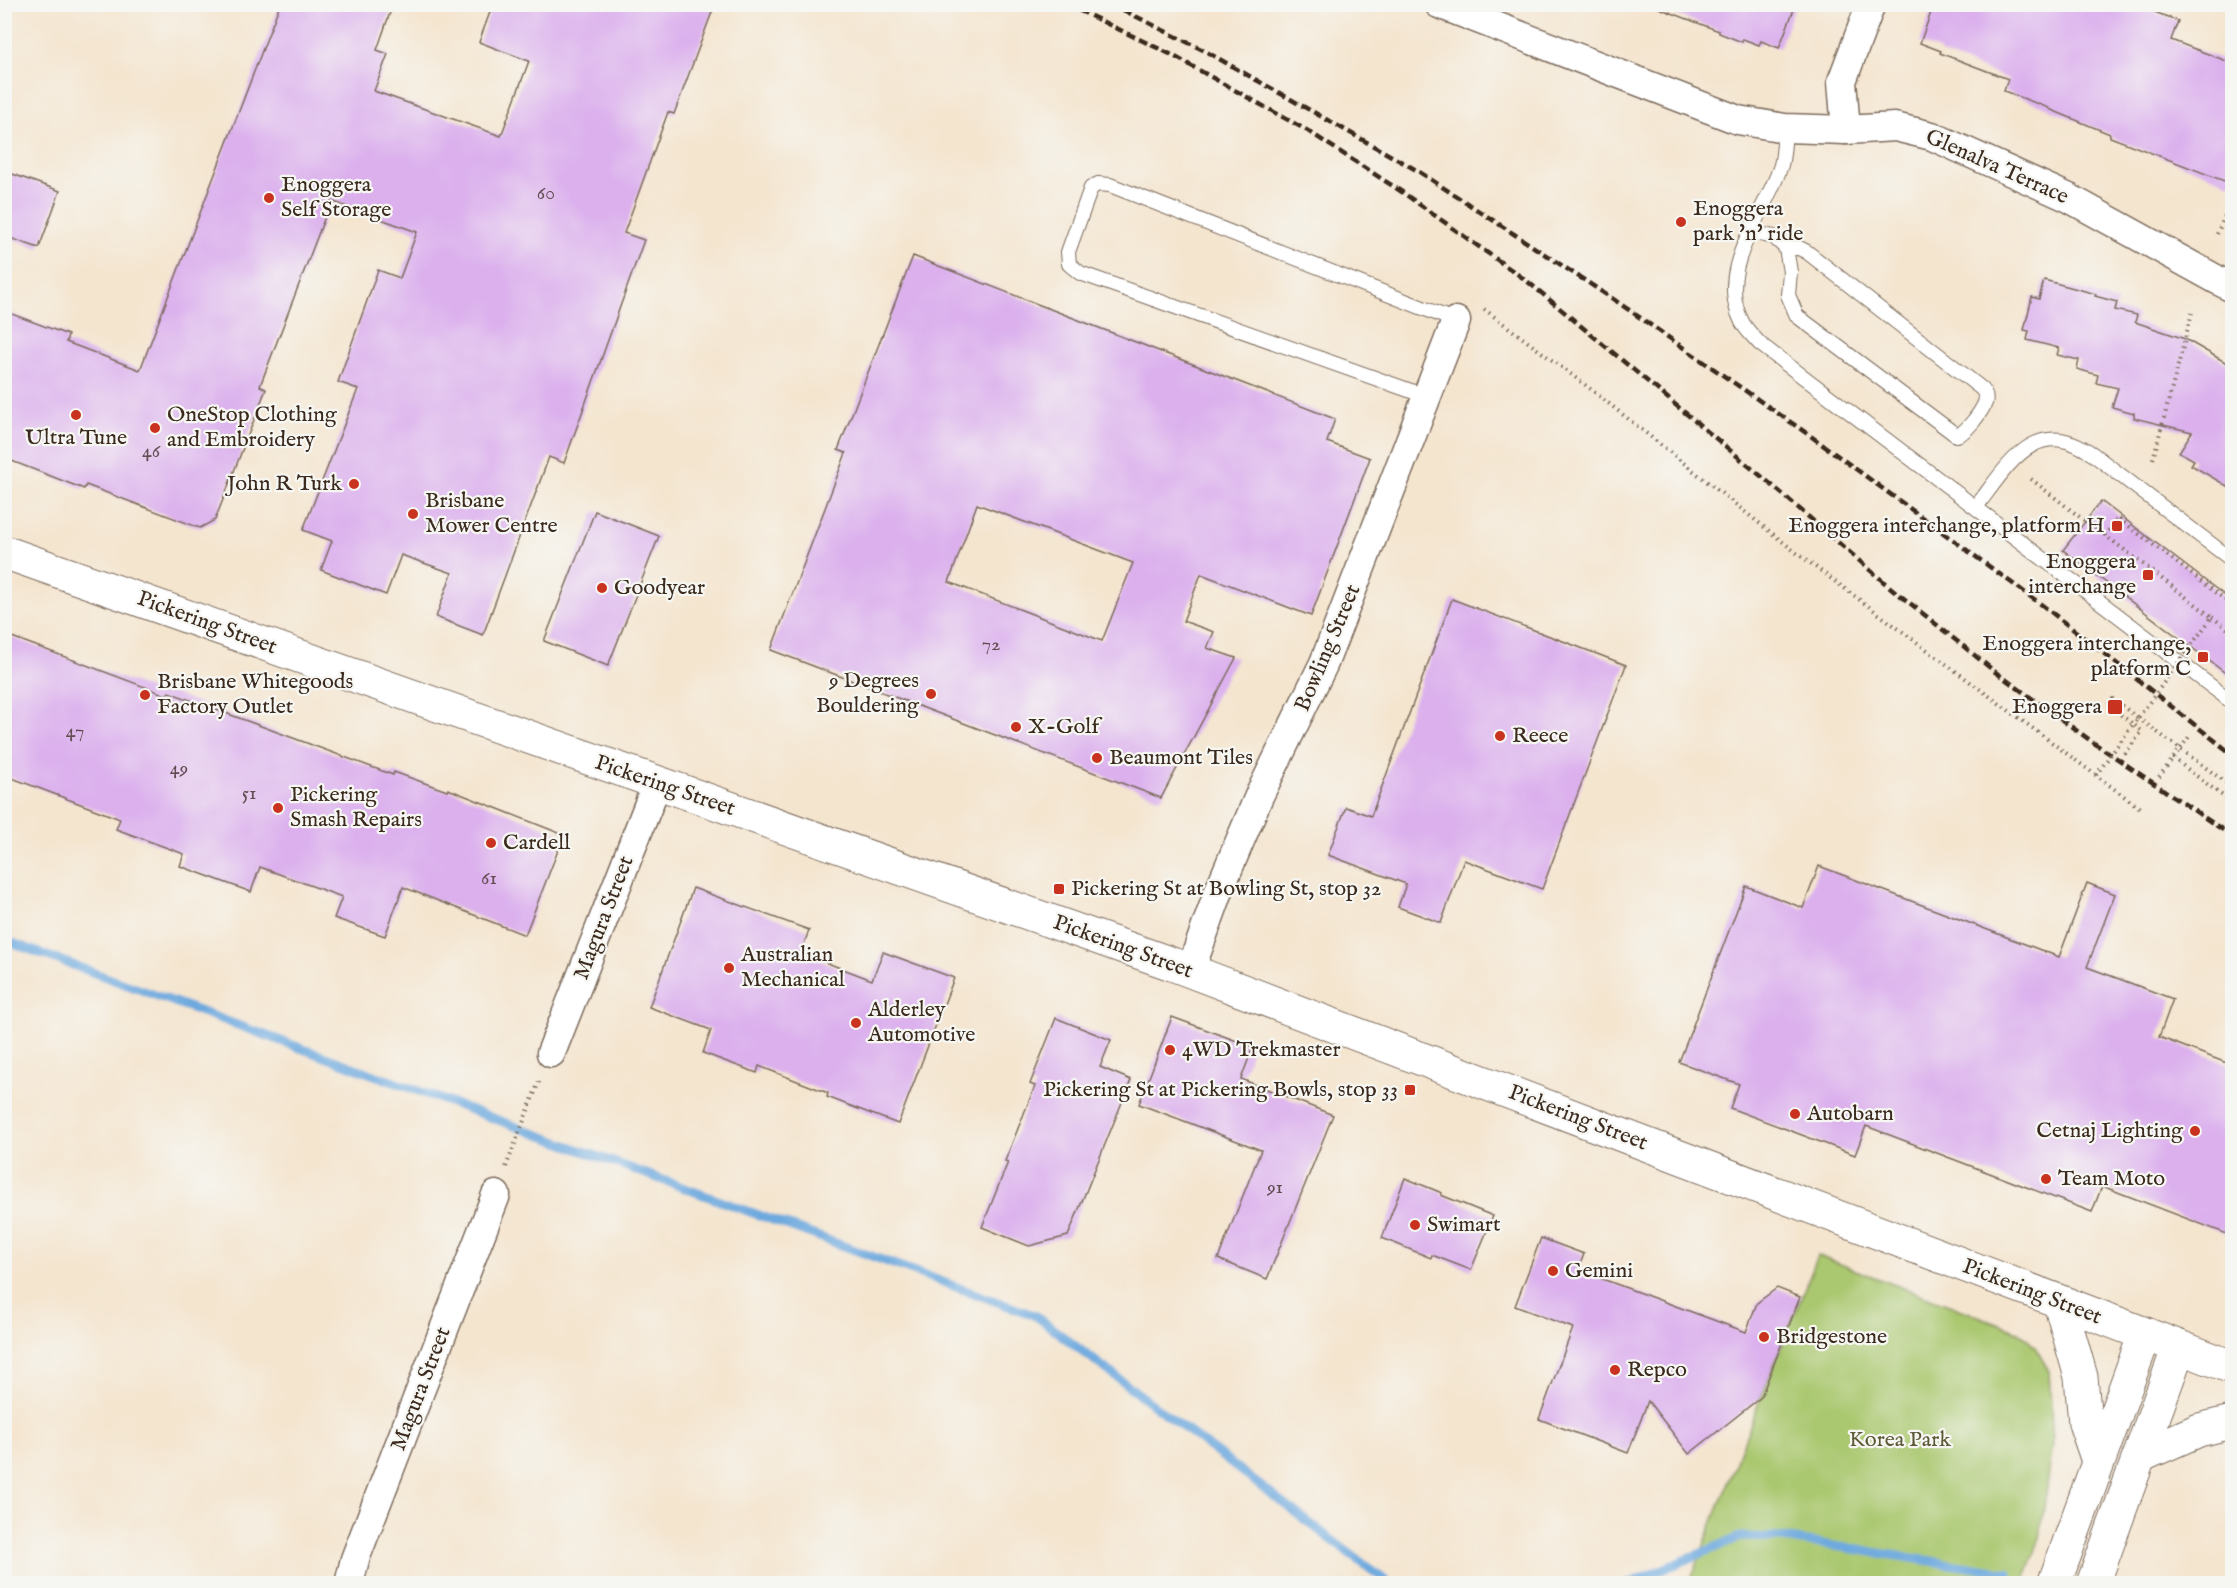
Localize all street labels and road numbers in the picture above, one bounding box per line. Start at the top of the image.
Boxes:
street label: Glenalva Terrace [1921,123,2073,211]
street label: Bowling Street [1289,580,1368,716]
street label: Pickering Street [133,585,281,661]
street label: Pickering Street [591,749,739,823]
street label: Magura Street [568,852,641,984]
street label: Pickering Street [1049,909,1197,985]
street label: Pickering Street [1504,1079,1652,1158]
street label: Pickering Street [1958,1253,2106,1332]
street label: Magura Street [385,1323,458,1455]

